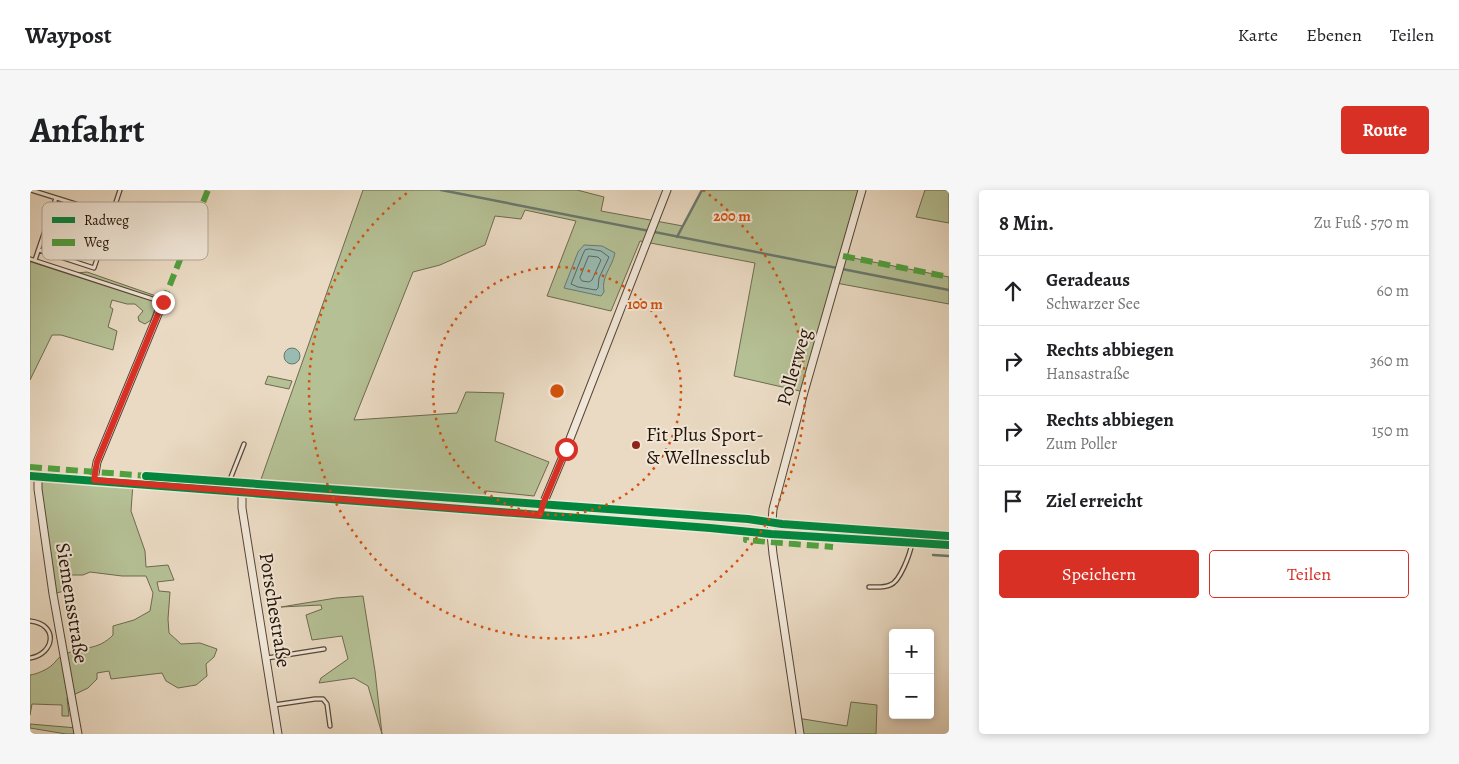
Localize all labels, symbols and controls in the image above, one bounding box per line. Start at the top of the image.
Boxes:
text: Waypost [25,19,112,51]
text: Karte [1238,23,1278,47]
text: Ebenen [1306,23,1362,47]
text: Teilen [1390,23,1434,47]
text: Anfahrt [30,106,145,154]
button: Route [1341,106,1429,154]
legend [42,202,208,260]
text: 200 m [713,206,751,226]
text: 8 Min. [999,209,1054,237]
text: Radweg [84,211,129,230]
text: Zu Fuß · 570 m [1314,212,1409,234]
text: Weg [83,233,109,252]
text: Geradeaus [1046,267,1130,293]
icon: ahead [999,277,1027,305]
text: 60 m [1377,280,1409,302]
route end [152,291,175,314]
text: Schwarzer See [1046,293,1140,315]
text: 100 m [627,294,663,314]
street label: Pollerweg [770,325,818,409]
text: Rechts abbiegen [1046,337,1174,363]
icon: right [999,347,1027,375]
text: 360 m [1370,350,1409,372]
text: Hansastraße [1046,363,1130,385]
centre of rings [548,382,566,400]
text: Rechts abbiegen [1046,407,1174,433]
icon: right [999,417,1027,445]
text: 150 m [1372,420,1409,442]
place label: Fit Plus Sport- & Wellnessclub [646,421,770,471]
text: Zum Poller [1046,433,1117,455]
route start [555,438,578,461]
marker: Fit Plus Sport- & Wellnessclub [630,439,642,451]
icon: arrive [999,487,1027,515]
text: Ziel erreicht [1046,488,1143,514]
street label: Siemensstraße [49,541,95,665]
button: Speichern [999,550,1199,598]
button: Teilen [1209,550,1409,598]
street label: Porschestraße [253,551,297,669]
map controls [889,629,934,719]
button: + [889,629,934,674]
button: − [889,674,934,719]

